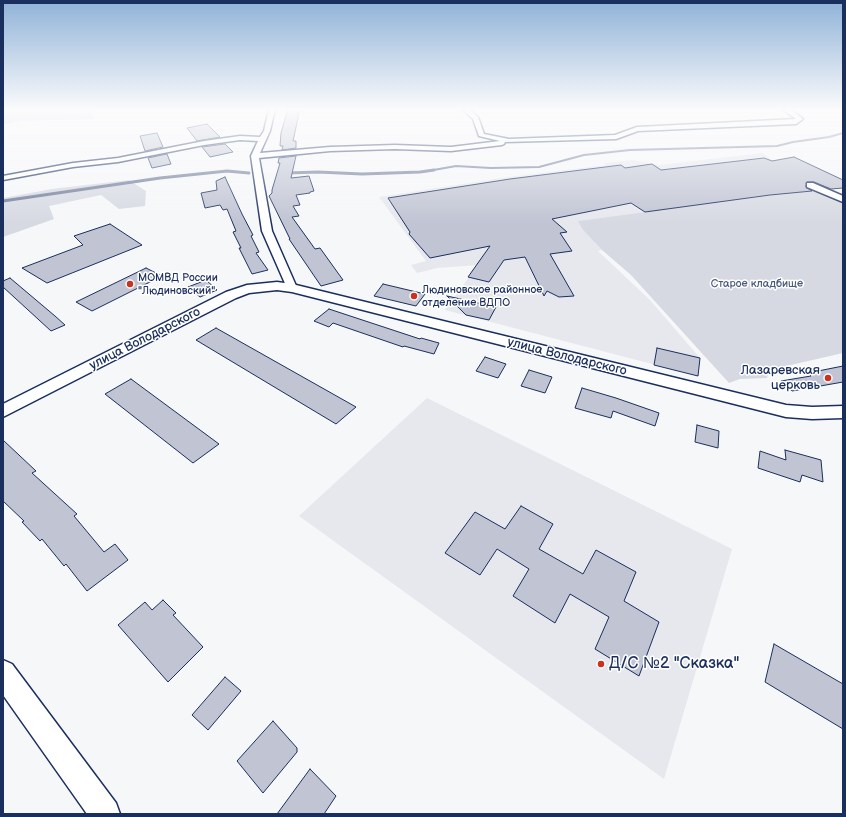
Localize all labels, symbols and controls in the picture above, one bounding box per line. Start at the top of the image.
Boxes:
place label: МОМВД России "Людиновский" [138,271,218,297]
park label: Старое кладбище [711,277,803,291]
marker: МОМВД России "Людиновский" [125,279,135,289]
place label: Людиновское районное отделение ВДПО [422,283,542,309]
marker: Людиновское районное отделение ВДПО [409,291,419,301]
street label: улица Володарского [87,304,203,374]
street label: улица Володарского [506,335,628,379]
place label: Лазаревская церковь [741,363,820,394]
marker: Лазаревская церковь [823,373,833,383]
place label: Д/С №2 "Сказка" [609,654,739,674]
marker: Д/С №2 "Сказка" [596,659,606,669]

